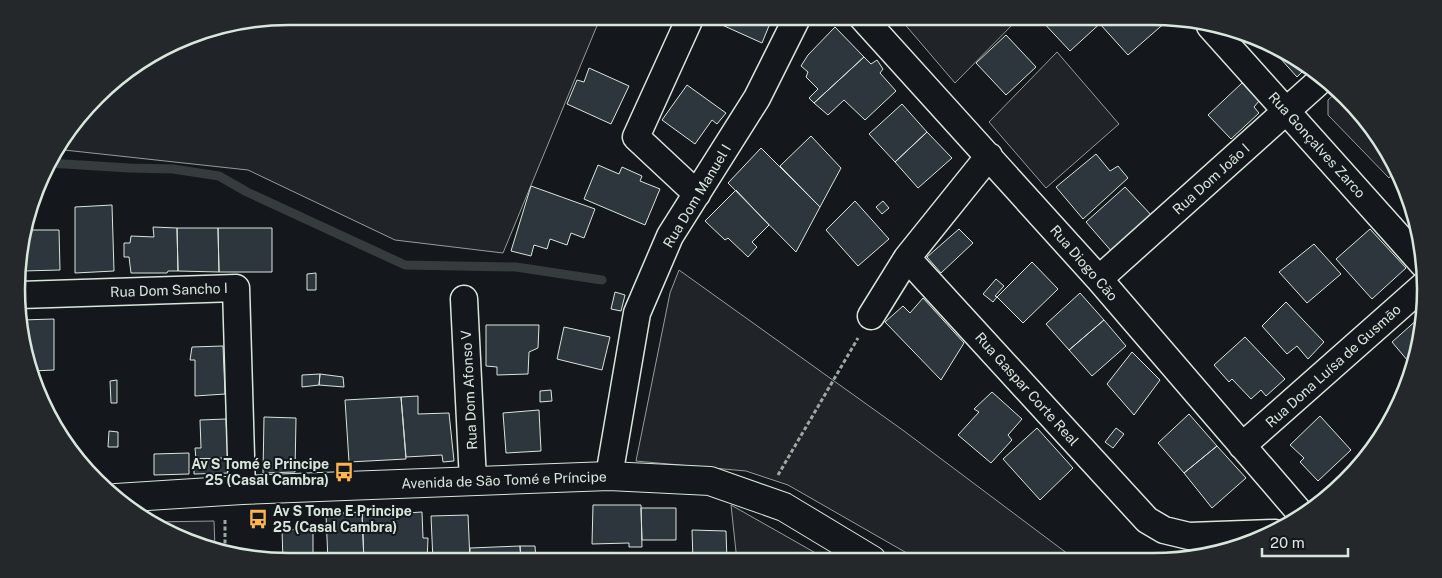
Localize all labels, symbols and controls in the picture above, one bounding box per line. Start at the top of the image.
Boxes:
street label: Rua Gonçalves Zarco [1265,89,1369,201]
street label: Rua Dom João I [1169,140,1253,218]
street label: Rua Dom Manuel I [660,141,734,251]
street label: Rua Diogo Cão [1047,222,1121,304]
street label: Rua Dom Sancho I [110,280,228,300]
street label: Rua Dona Luísa de Gusmão [1262,301,1404,431]
street label: Rua Dom Afonso V [458,329,480,450]
street label: Rua Gaspar Corte Real [972,329,1082,449]
place label: Av S Tomé e Principe 25 (Casal Cambra) [191,456,329,488]
bus stop icon: Av S Tomé e Principe 25 (Casal Cambra) [333,461,355,483]
street label: Avenida de São Tomé e Príncipe [401,468,607,492]
place label: Av S Tome E Principe 25 (Casal Cambra) [273,503,412,535]
bus stop icon: Av S Tome E Principe 25 (Casal Cambra) [247,508,269,530]
scale bar [1262,526,1348,558]
text: 20 m [1270,534,1305,551]

